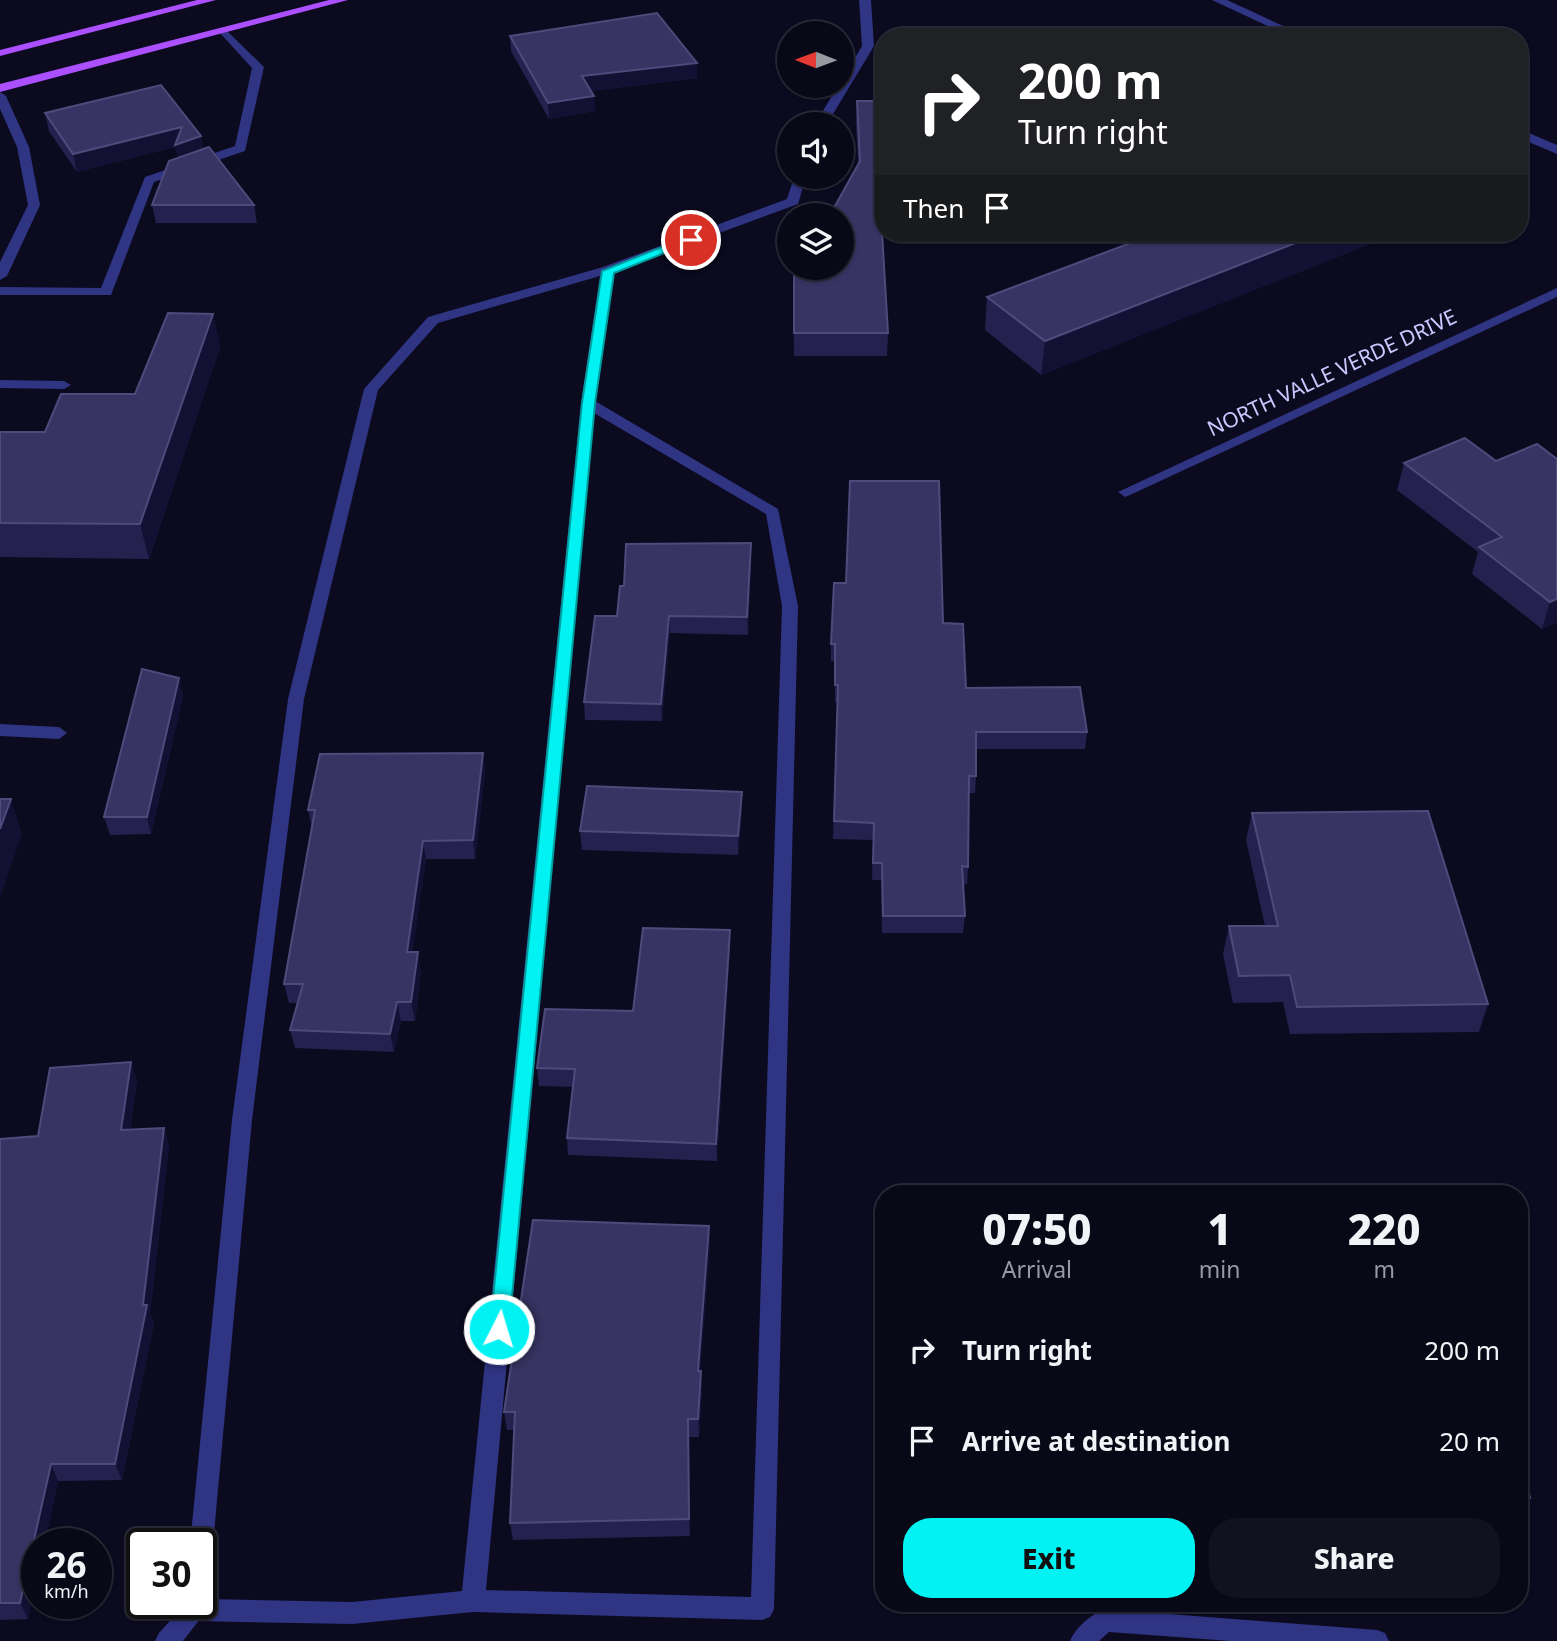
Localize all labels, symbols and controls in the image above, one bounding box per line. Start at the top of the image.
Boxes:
north arrow [777,21,854,98]
map controls [777,21,854,280]
text: 200 m [1018,47,1163,113]
icon: right [903,56,994,147]
text: Turn right [1018,110,1168,153]
button: sound [777,112,854,189]
icon: arrive [978,189,1016,227]
text: Then [903,190,964,226]
button: layers [777,203,854,280]
pin [661,210,721,270]
icon: arrive [672,221,710,259]
street label: NORTH VALLE VERDE DRIVE [1202,302,1461,442]
text: 07:50 [982,1200,1091,1257]
text: 1 [1207,1200,1232,1257]
text: 220 [1348,1200,1421,1257]
text: Arrival [1002,1253,1072,1285]
text: min [1199,1253,1240,1285]
text: m [1373,1253,1395,1285]
position arrow [462,1292,536,1366]
icon: right [903,1331,941,1369]
text: Turn right [962,1332,1092,1368]
text: 200 m [1424,1332,1500,1368]
icon: arrive [903,1422,941,1460]
text: Arrive at destination [962,1423,1231,1459]
text: 20 m [1439,1423,1500,1459]
button: Exit [903,1518,1195,1598]
button: Share [1209,1518,1500,1598]
speed limit sign: 30 [126,1528,217,1619]
text: 26 [46,1541,87,1588]
text: km/h [44,1579,89,1603]

